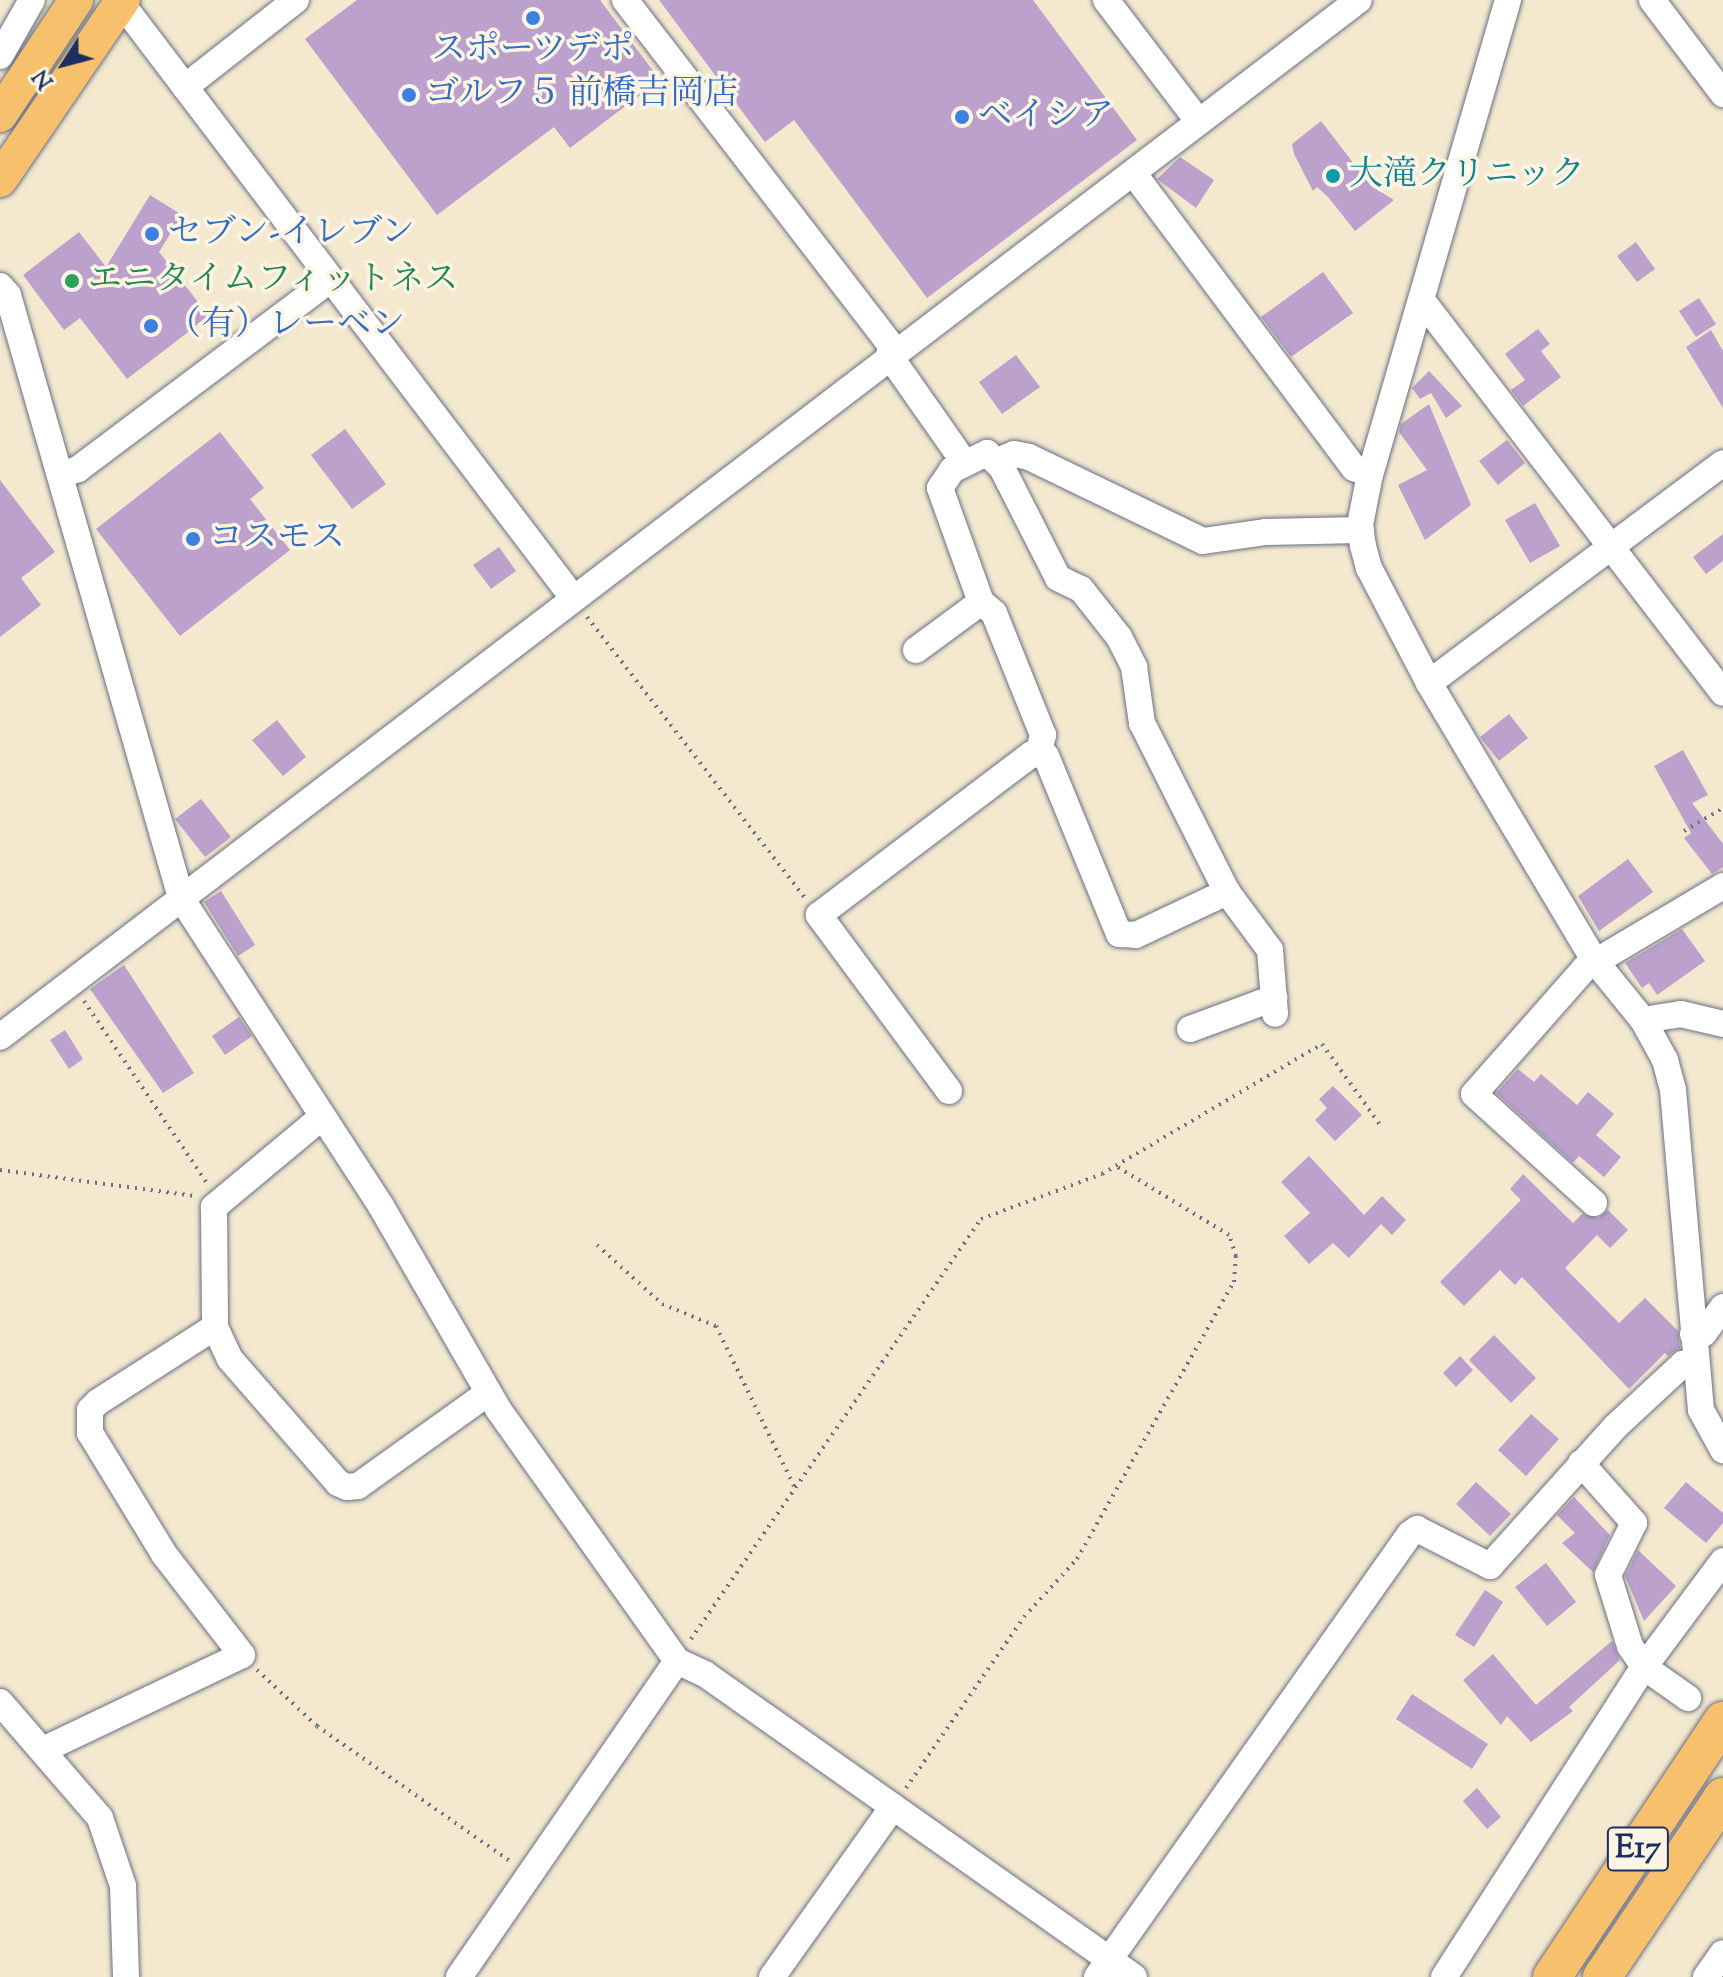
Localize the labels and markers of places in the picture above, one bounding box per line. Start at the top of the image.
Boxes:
marker: スポーツデポ [524,9,542,27]
place label: スポーツデポ [431,31,635,71]
place label: ゴルフ５ 前橋吉岡店 [425,75,738,115]
marker: ゴルフ５ 前橋吉岡店 [400,86,418,104]
place label: ベイシア [978,97,1114,137]
marker: ベイシア [953,108,971,126]
place label: 大滝クリニック [1349,156,1587,196]
marker: 大滝クリニック [1324,167,1342,185]
place label: セブン-イレブン [168,214,418,254]
marker: セブン-イレブン [143,225,161,243]
place label: エニタイムフィットネス [88,261,462,301]
marker: エニタイムフィットネス [63,272,81,290]
place label: （有）レーベン [167,306,405,346]
marker: （有）レーベン [142,317,160,335]
place label: コスモス [209,519,345,559]
marker: コスモス [184,530,202,548]

